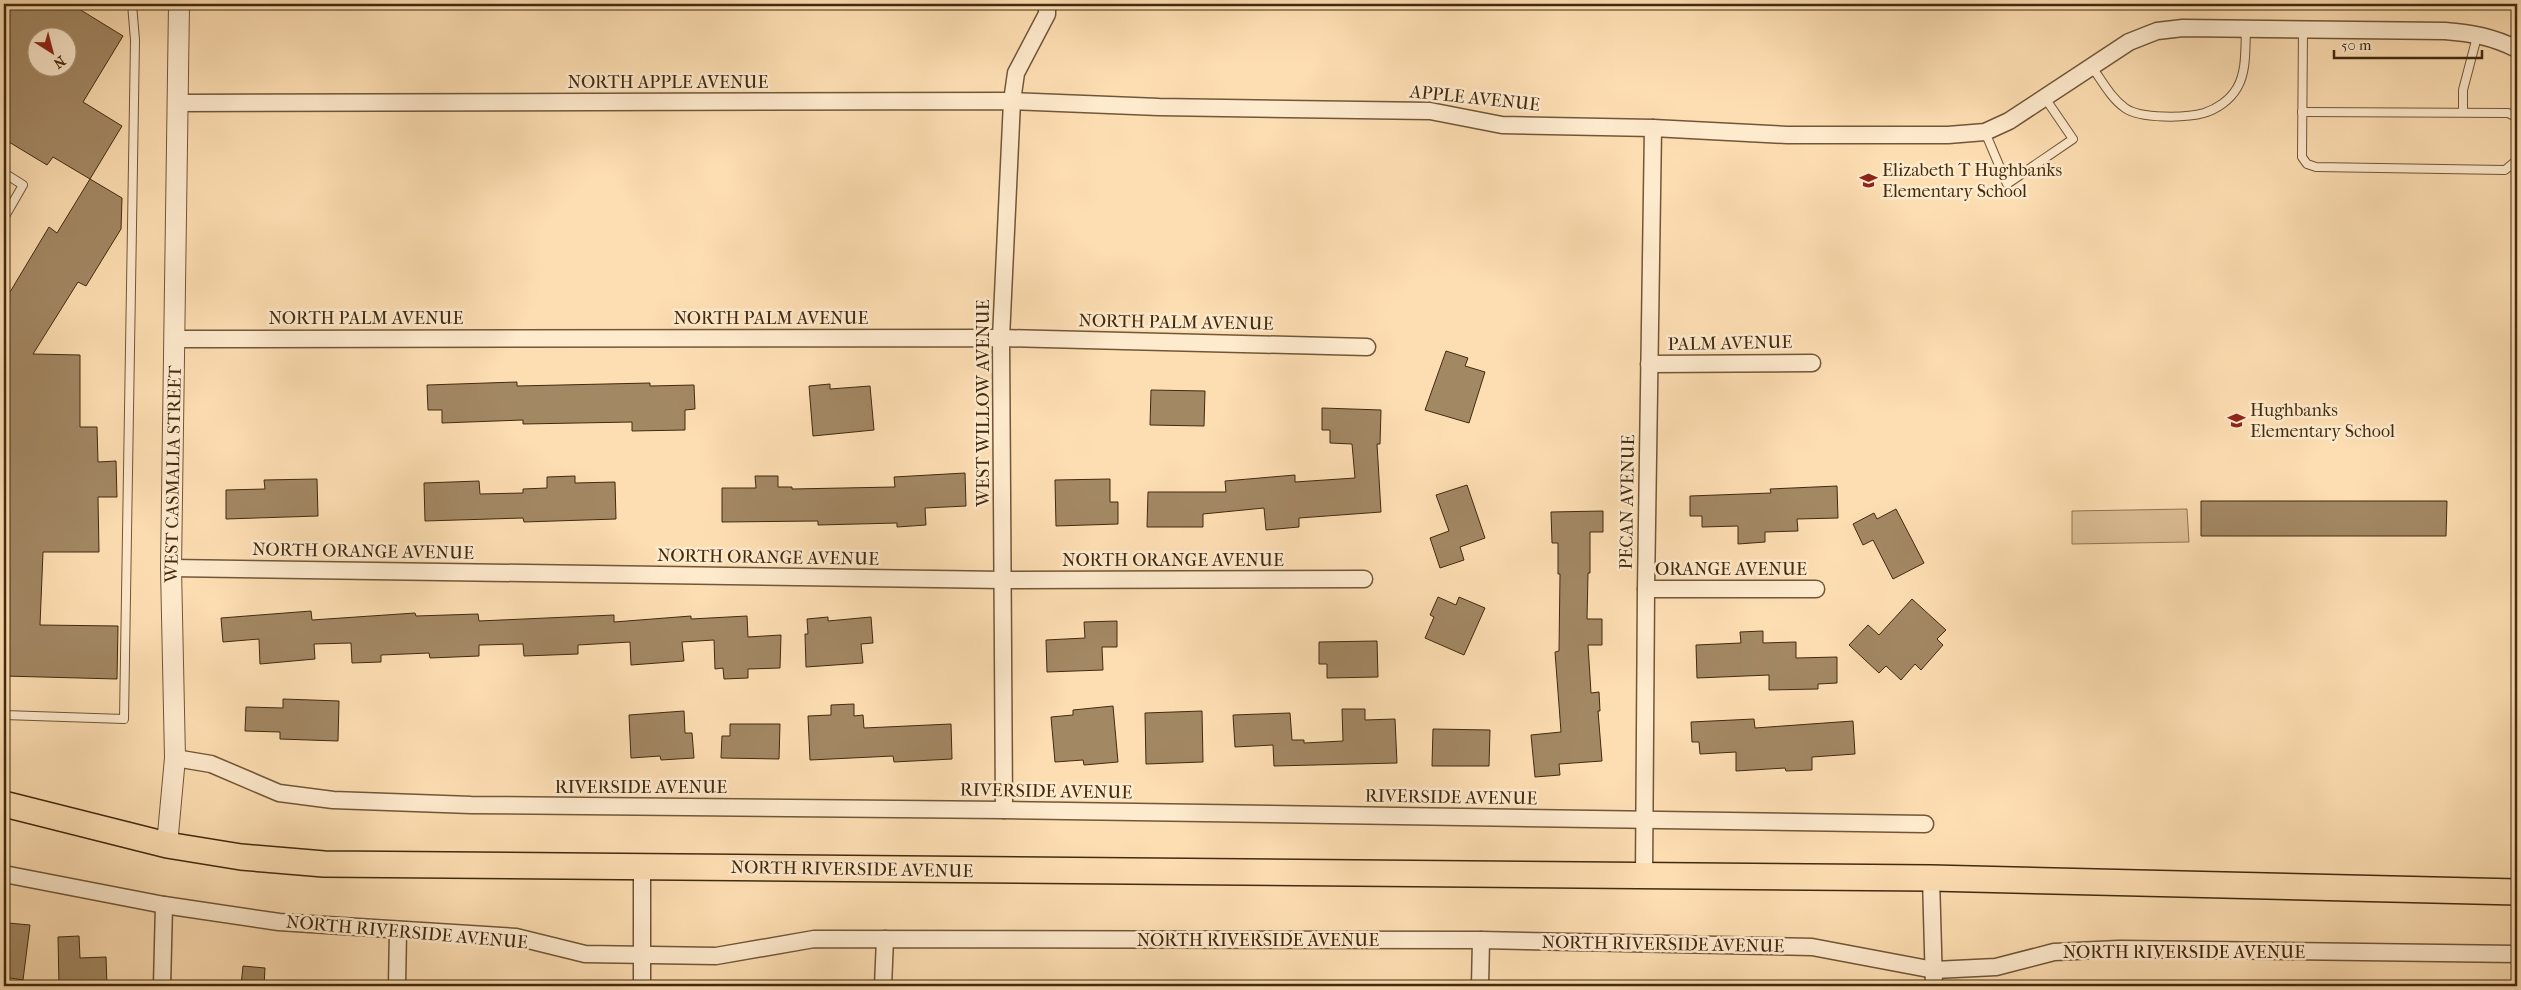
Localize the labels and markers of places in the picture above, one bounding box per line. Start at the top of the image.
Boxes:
place label: Elizabeth T Hughbanks Elementary School [1882,160,2063,202]
school or university icon: Elizabeth T Hughbanks Elementary School [1858,170,1878,190]
place label: Hughbanks Elementary School [2250,400,2395,442]
school or university icon: Hughbanks Elementary School [2226,410,2246,430]

